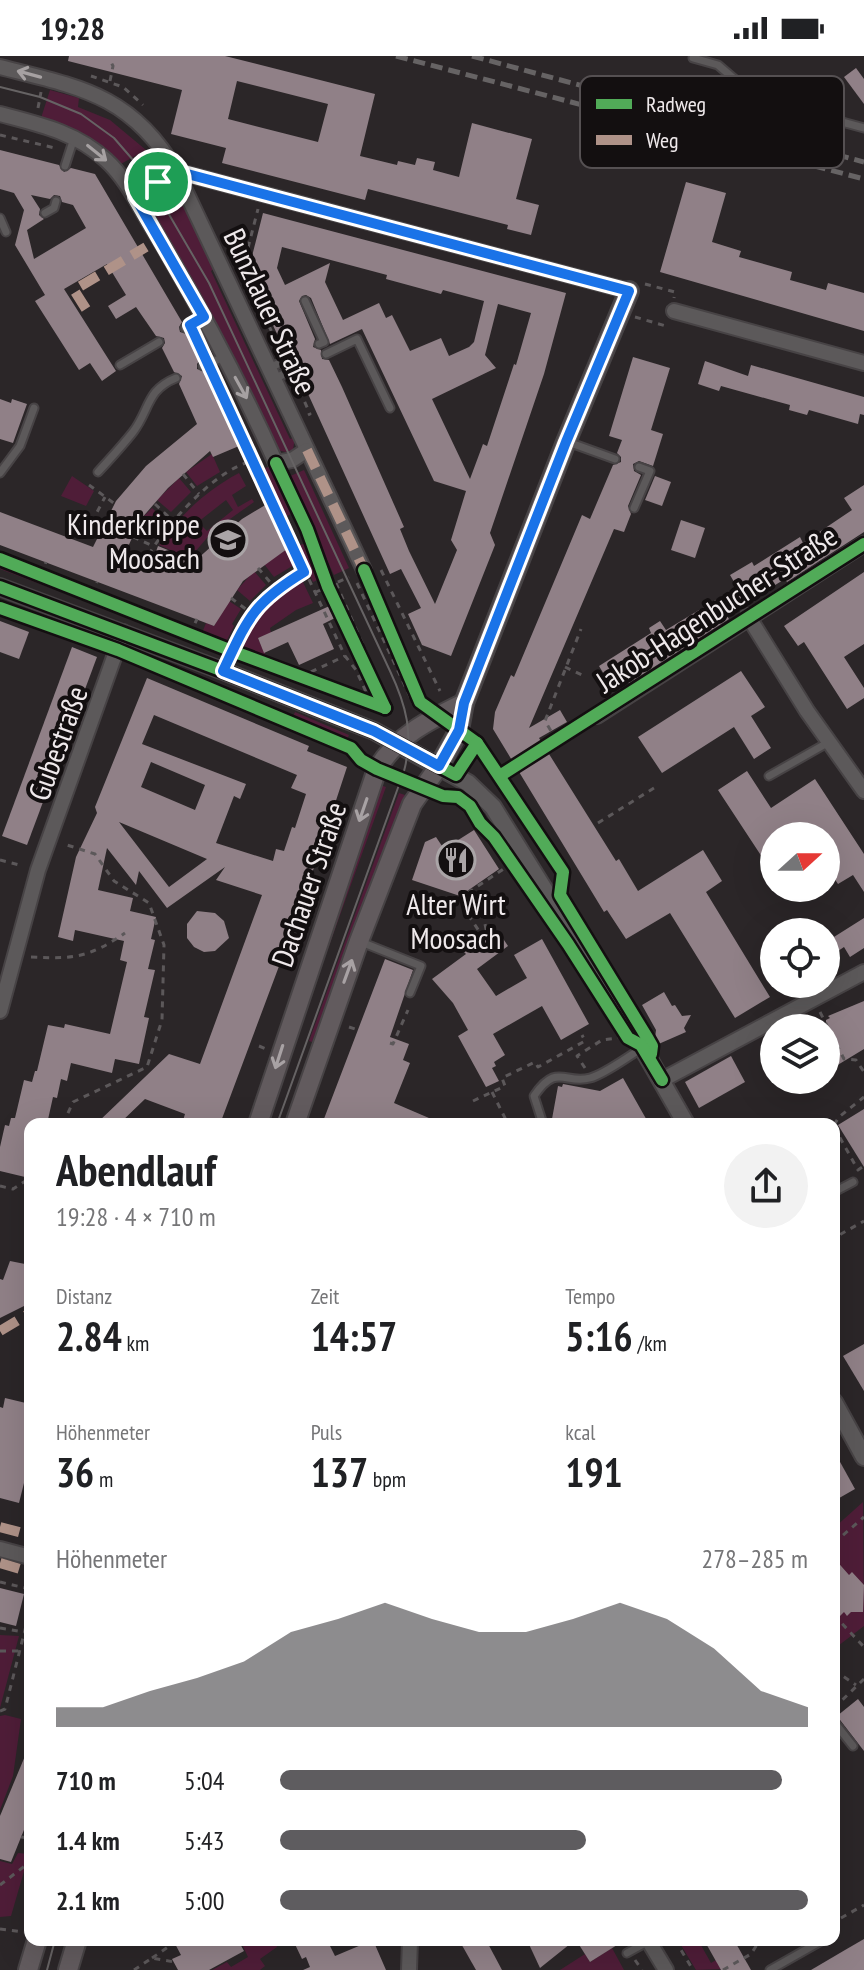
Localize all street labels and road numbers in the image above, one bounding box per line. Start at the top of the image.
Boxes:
street label: Bunzlauer Straße [216,222,326,400]
street label: Jakob-Hagenbucher-Straße [587,516,844,701]
street label: Gubestraße [18,680,96,806]
street label: Dachauer Straße [262,796,354,972]

